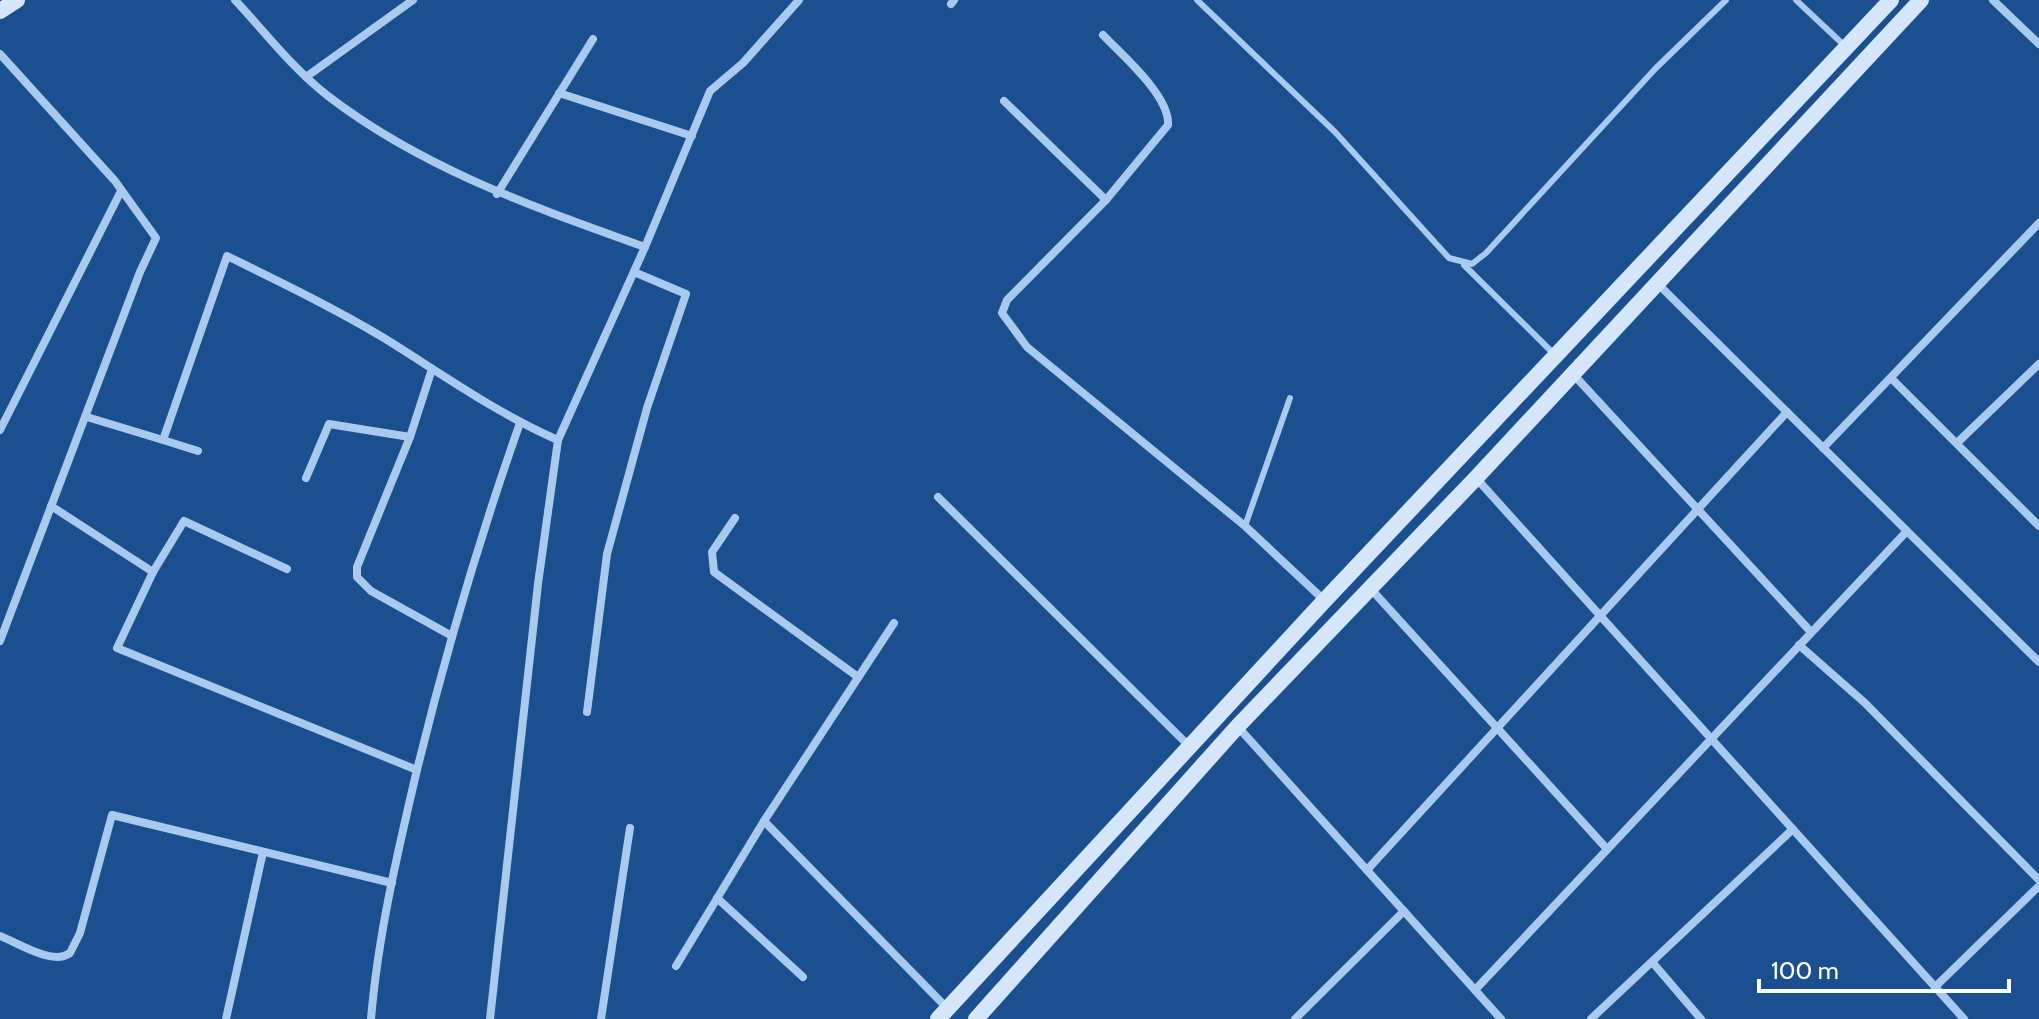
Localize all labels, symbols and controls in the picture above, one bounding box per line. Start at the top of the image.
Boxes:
scale bar [1759,943,2009,993]
text: 100 m [1771,956,1839,985]

